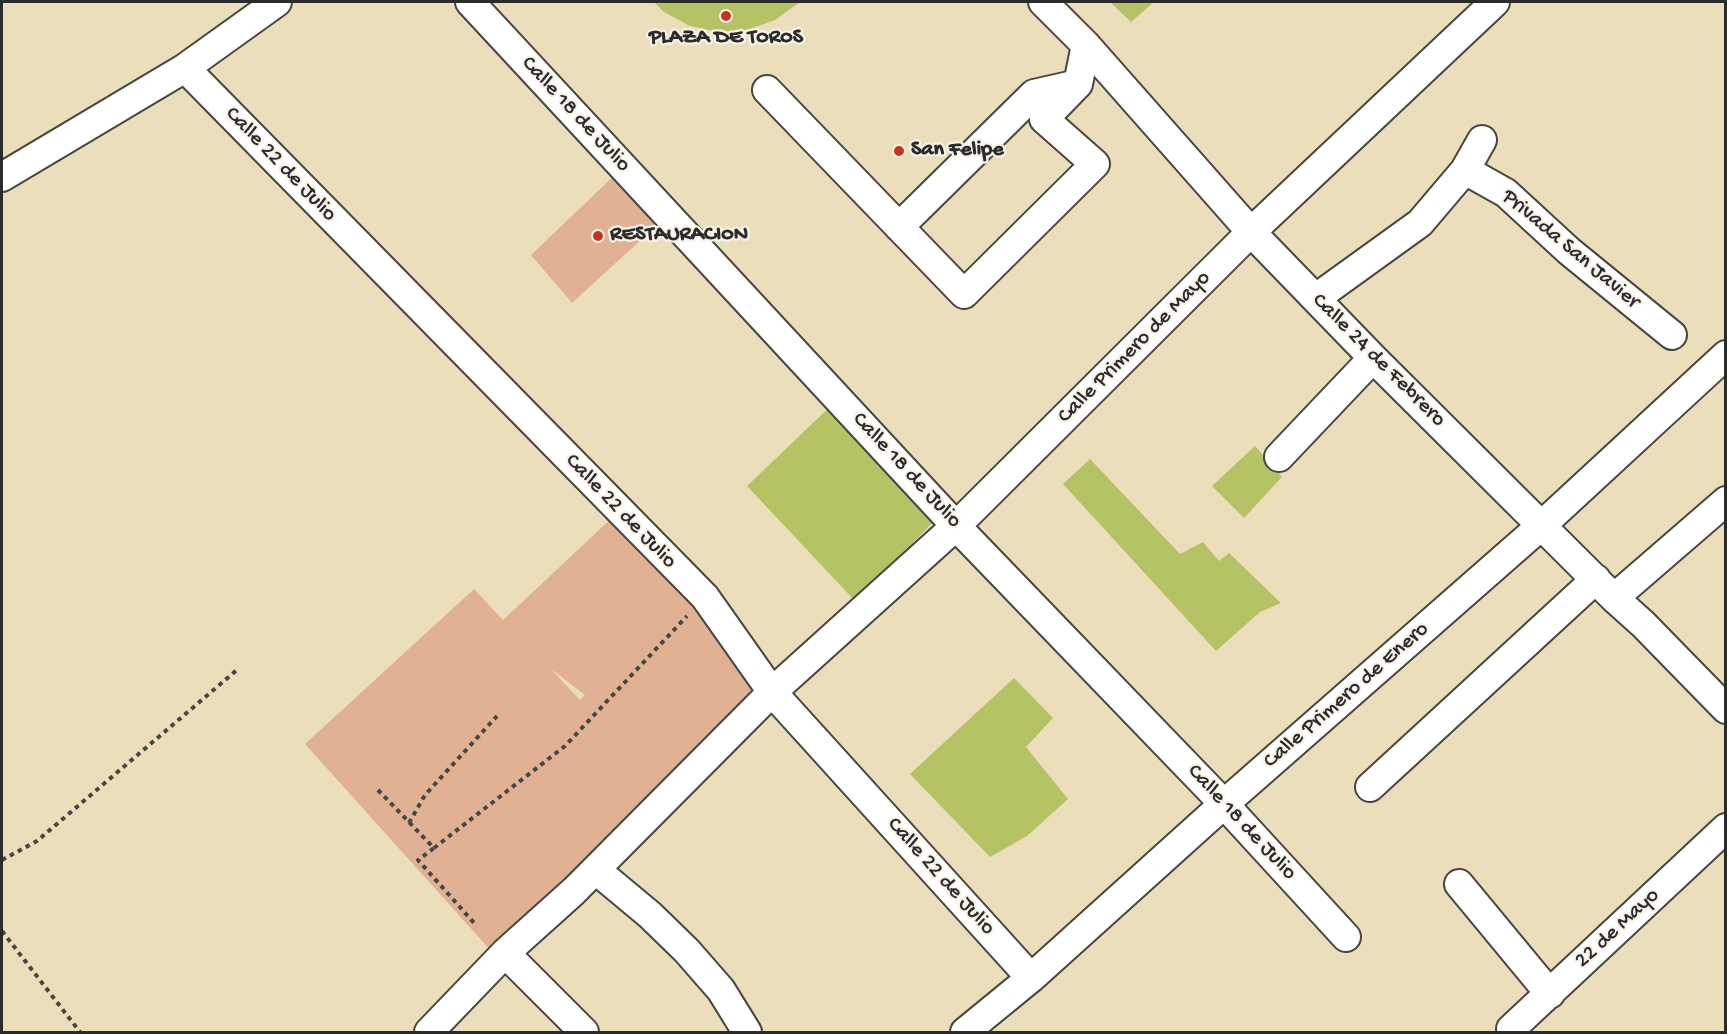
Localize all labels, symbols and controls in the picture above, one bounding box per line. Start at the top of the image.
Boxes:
marker: PLAZA DE T0R0S [719,9,733,23]
place label: PLAZA DE T0R0S [649,26,803,52]
street label: Calle 18 de Julio [515,52,635,178]
street label: Calle 22 de Julio [219,102,341,228]
place label: San Felipe [911,138,1004,164]
marker: San Felipe [892,144,906,158]
street label: Privada San Javier [1495,184,1645,316]
place label: RESTAURACI0N [610,223,748,249]
marker: RESTAURACI0N [591,229,605,243]
street label: Calle Primero de Mayo [1053,266,1217,430]
street label: Calle 24 de Febrero [1305,288,1451,434]
street label: Calle 18 de Julio [846,408,966,534]
street label: Calle 22 de Julio [559,449,681,575]
street label: Calle Primero de Enero [1259,617,1435,775]
street label: Calle 18 de Julio [1181,760,1301,886]
street label: Calle 22 de Julio [880,813,1000,941]
street label: 22 de Mayo [1570,883,1666,975]

